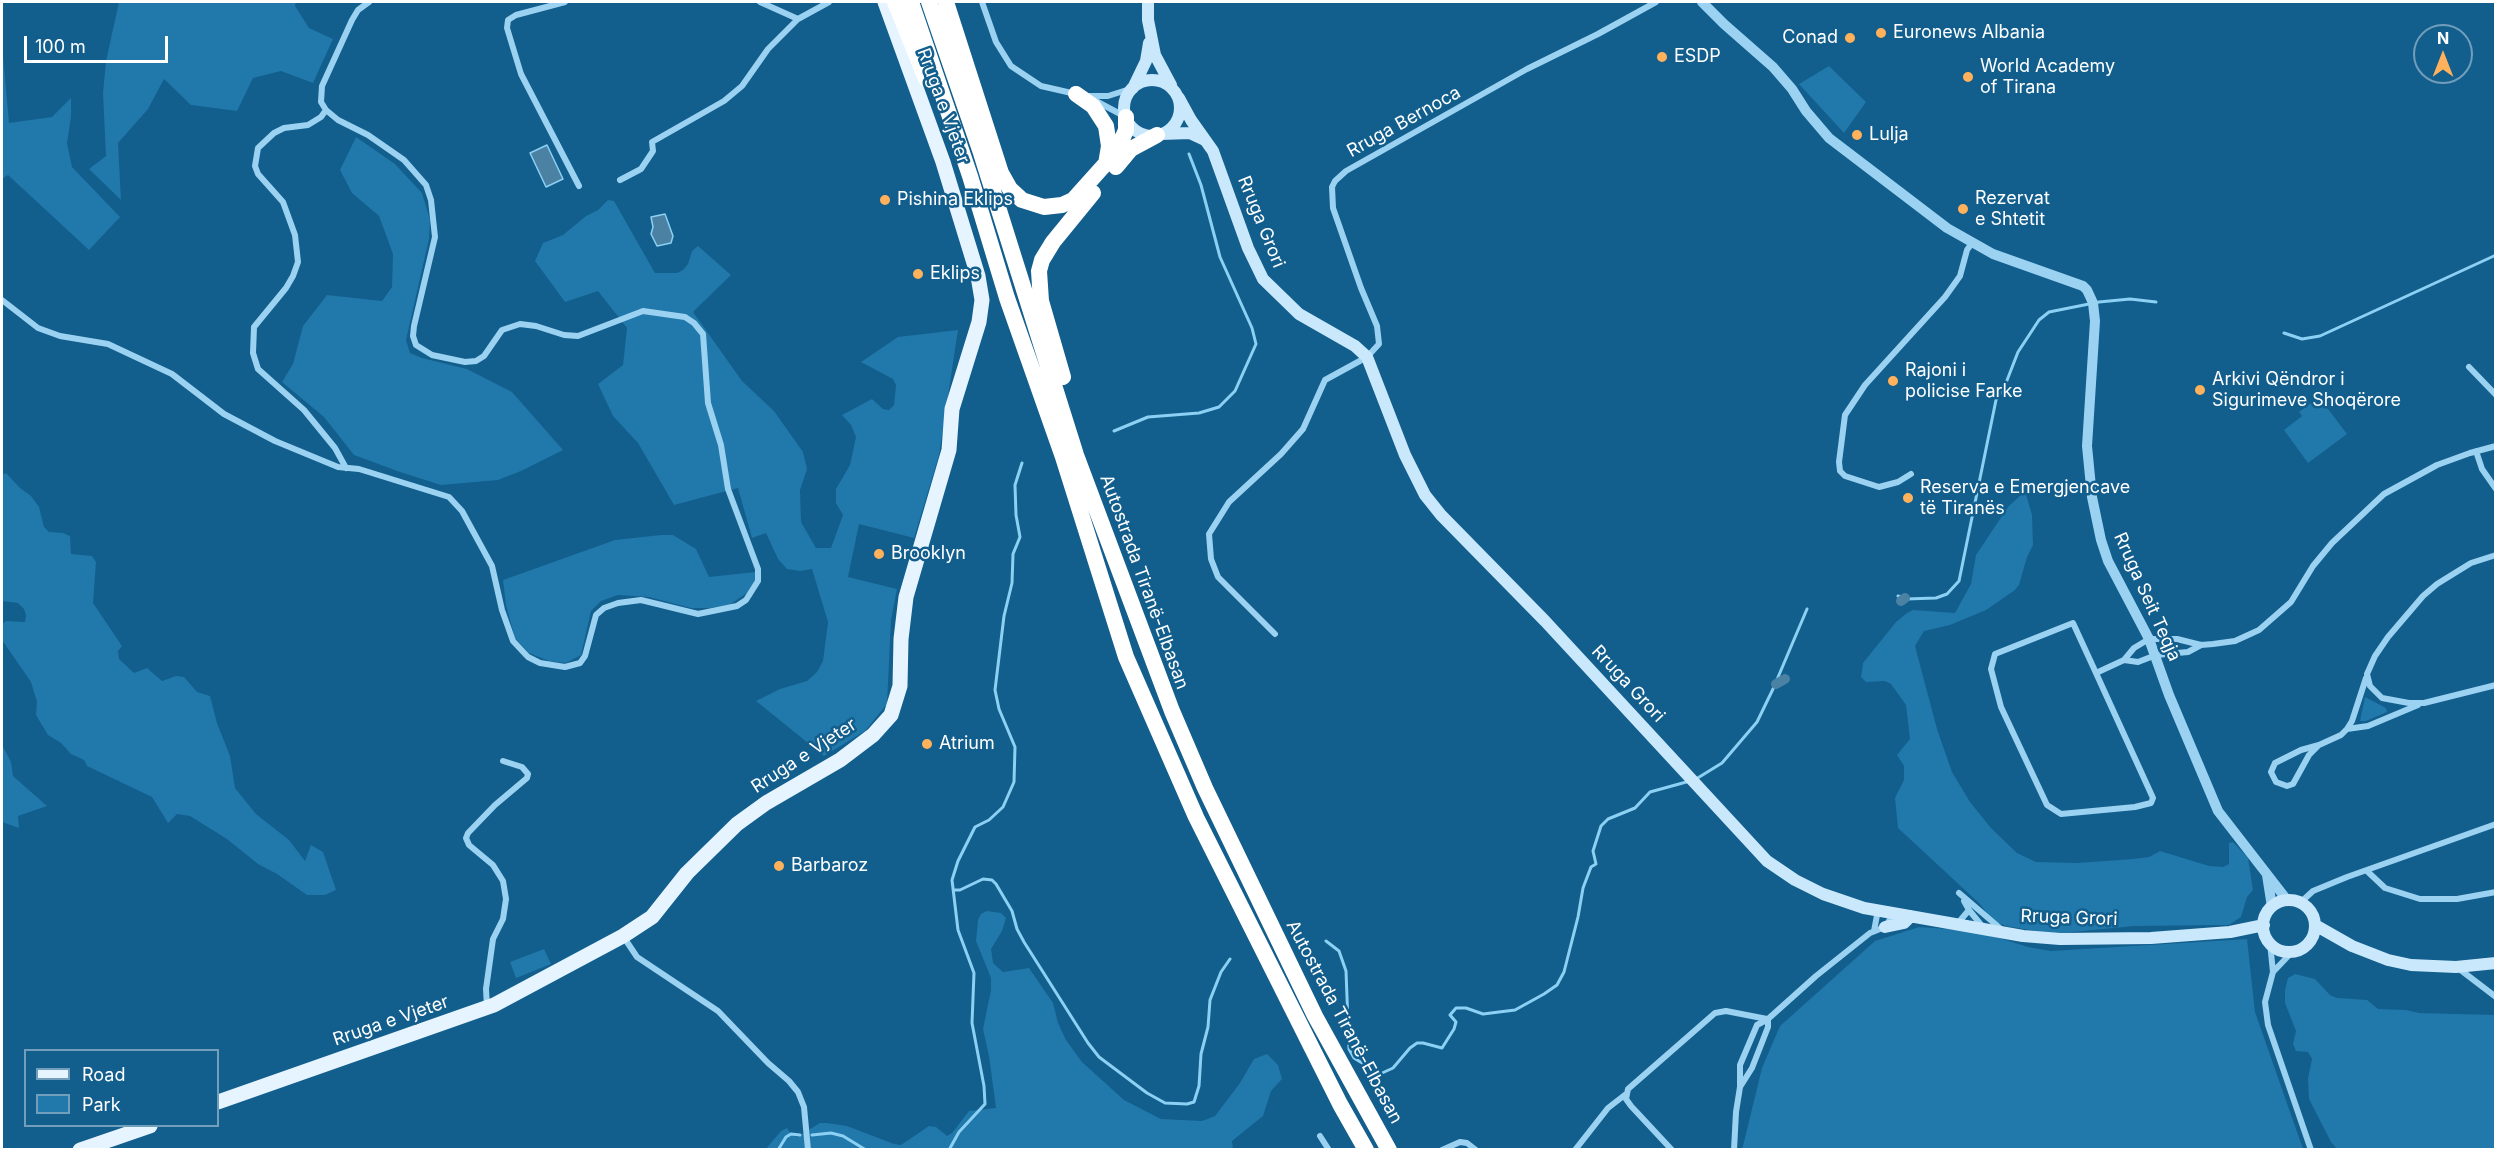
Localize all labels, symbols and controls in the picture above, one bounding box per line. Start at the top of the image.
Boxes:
place label: Euronews Albania [1893,22,2045,44]
scale bar [27,24,171,62]
north arrow [2413,24,2473,84]
marker: Euronews Albania [1874,26,1888,40]
place label: Conad [1782,27,1838,49]
text: N [2437,28,2449,48]
marker: Conad [1843,31,1857,45]
text: 100 m [35,36,86,57]
street label: Rruga e Vjeter [912,45,974,167]
place label: ESDP [1674,46,1721,68]
marker: ESDP [1655,50,1669,64]
place label: World Academy of Tirana [1980,56,2115,98]
marker: World Academy of Tirana [1961,70,1975,84]
street label: Rruga Bernoca [1343,82,1465,162]
place label: Lulja [1869,124,1909,146]
marker: Lulja [1850,128,1864,142]
street label: Rruga Grori [1233,173,1289,271]
place label: Rezervat e Shtetit [1975,188,2050,230]
place label: Pishina Eklips [897,189,1013,211]
marker: Pishina Eklips [878,193,892,207]
marker: Rezervat e Shtetit [1956,202,1970,216]
place label: Eklips [930,263,980,285]
marker: Eklips [911,267,925,281]
place label: Rajoni i policise Farke [1905,360,2023,403]
place label: Arkivi Qëndror i Sigurimeve Shoqërore [2212,369,2401,412]
marker: Rajoni i policise Farke [1886,374,1900,388]
marker: Arkivi Qëndror i Sigurimeve Shoqërore [2193,383,2207,397]
street label: Autostrada Tiranë-Elbasan [1095,472,1193,692]
place label: Reserva e Emergjencave të Tiranës [1920,477,2130,520]
marker: Reserva e Emergjencave të Tiranës [1901,491,1915,505]
street label: Rruga Seit Teqja [2109,529,2185,665]
place label: Brooklyn [891,543,966,565]
marker: Brooklyn [872,547,886,561]
street label: Rruga Grori [1587,641,1669,727]
street label: Rruga e Vjeter [747,714,861,798]
place label: Atrium [939,733,995,755]
marker: Atrium [920,737,934,751]
place label: Barbaroz [791,855,868,877]
marker: Barbaroz [772,859,786,873]
street label: Rruga Grori [2020,906,2118,930]
street label: Autostrada Tiranë-Elbasan [1281,917,1407,1127]
street label: Rruga e Vjeter [330,991,452,1051]
legend [24,1049,219,1127]
text: Road [82,1064,125,1085]
text: Park [82,1094,121,1115]

